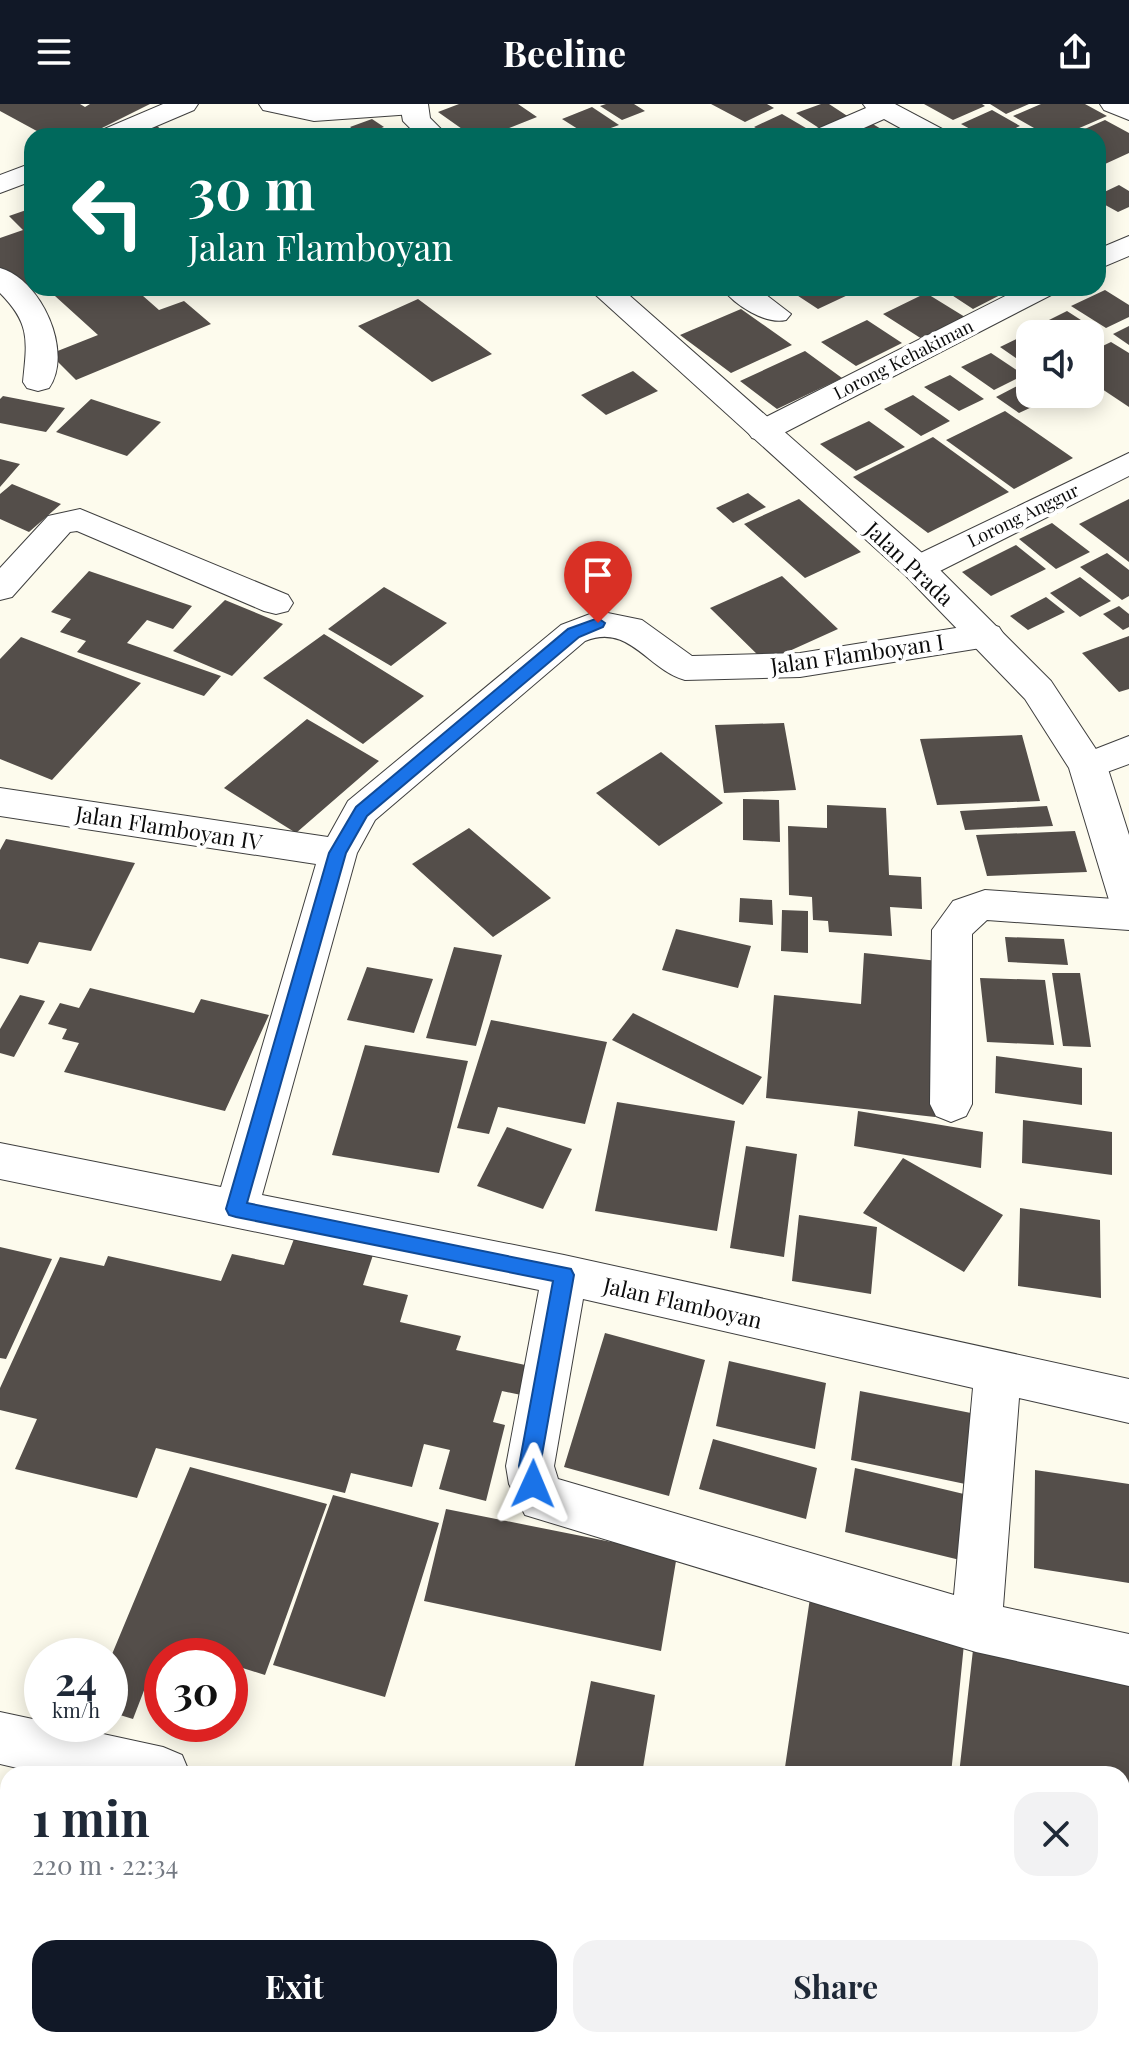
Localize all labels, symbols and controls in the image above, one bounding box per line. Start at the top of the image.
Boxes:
text: Beeline [503,28,626,76]
icon: menu [32,30,76,74]
icon: share [1053,30,1097,74]
text: 30 m [188,150,315,225]
icon: left [56,160,160,264]
text: Jalan Flamboyan [188,222,453,270]
street label: Lorong Kehakiman [829,313,977,405]
map controls [1016,320,1104,408]
button: sound [1016,320,1104,408]
street label: Lorong Anggur [963,478,1083,552]
street label: Jalan Prada [858,514,961,612]
pin [564,541,632,623]
icon: arrive [576,553,620,597]
street label: Jalan Flamboyan I [767,626,946,680]
street label: Jalan Flamboyan IV [72,797,266,857]
street label: Jalan Flamboyan [600,1269,765,1335]
position arrow [491,1442,575,1526]
speed limit sign: 30 [144,1638,248,1742]
text: 24 [55,1653,97,1706]
text: km/h [52,1696,100,1723]
text: 1 min [32,1785,150,1849]
button: close [1014,1792,1098,1876]
text: 220 m · 22:34 [32,1847,178,1882]
button: Exit [32,1940,557,2032]
button: Share [573,1940,1098,2032]

